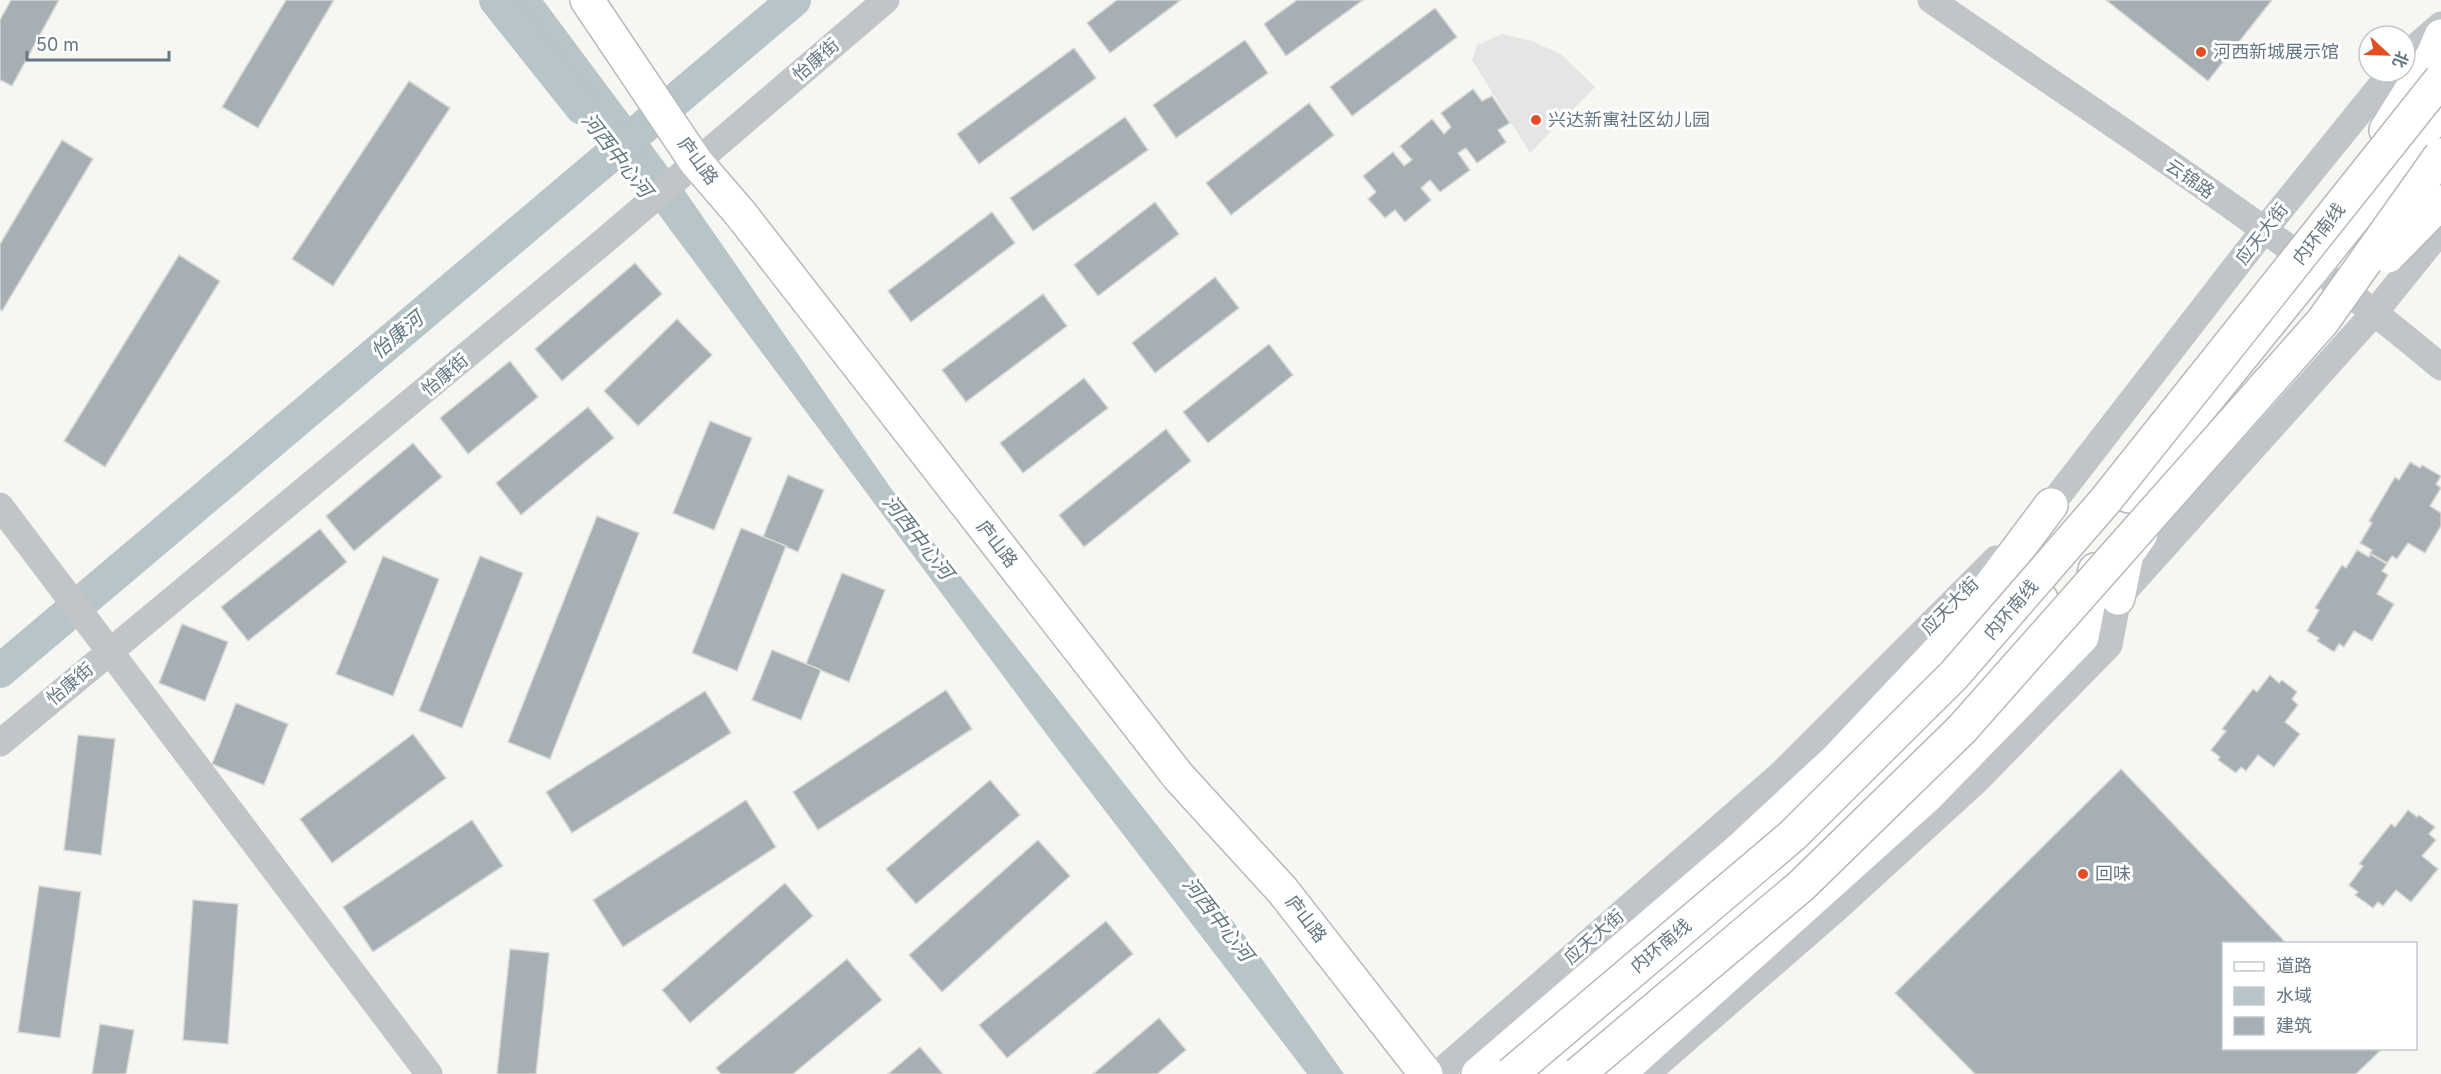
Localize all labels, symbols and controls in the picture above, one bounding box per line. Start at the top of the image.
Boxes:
scale bar [27,24,170,62]
north arrow [2357,24,2417,84]
text: 50 m [36,34,79,55]
street label: 怡康街 [788,34,843,85]
place label: 河西新城展示馆 [2213,41,2339,62]
marker: 河西新城展示馆 [2194,45,2208,59]
text: 北 [2389,48,2413,71]
water label: 河西中心河 [577,108,660,205]
place label: 兴达新寓社区幼儿园 [1548,109,1710,130]
marker: 兴达新寓社区幼儿园 [1529,113,1543,127]
street label: 庐山路 [674,133,723,189]
street label: 云锦路 [2162,155,2218,203]
street label: 应天大街 [2231,199,2292,269]
street label: 内环南线 [2288,199,2349,269]
water label: 怡康河 [366,304,431,363]
street label: 怡康街 [417,349,472,400]
water label: 河西中心河 [878,490,961,587]
street label: 庐山路 [972,516,1022,571]
street label: 应天大街 [1917,573,1983,639]
street label: 内环南线 [1979,576,2042,644]
street label: 怡康街 [42,658,97,709]
place label: 回味 [2095,863,2131,884]
marker: 回味 [2076,867,2090,881]
water label: 河西中心河 [1178,872,1261,969]
street label: 庐山路 [1281,891,1331,946]
street label: 应天大街 [1560,905,1628,968]
street label: 内环南线 [1626,914,1695,977]
legend [2222,942,2417,1050]
text: 道路 [2276,955,2312,976]
text: 水域 [2276,985,2312,1006]
text: 建筑 [2276,1015,2312,1036]

